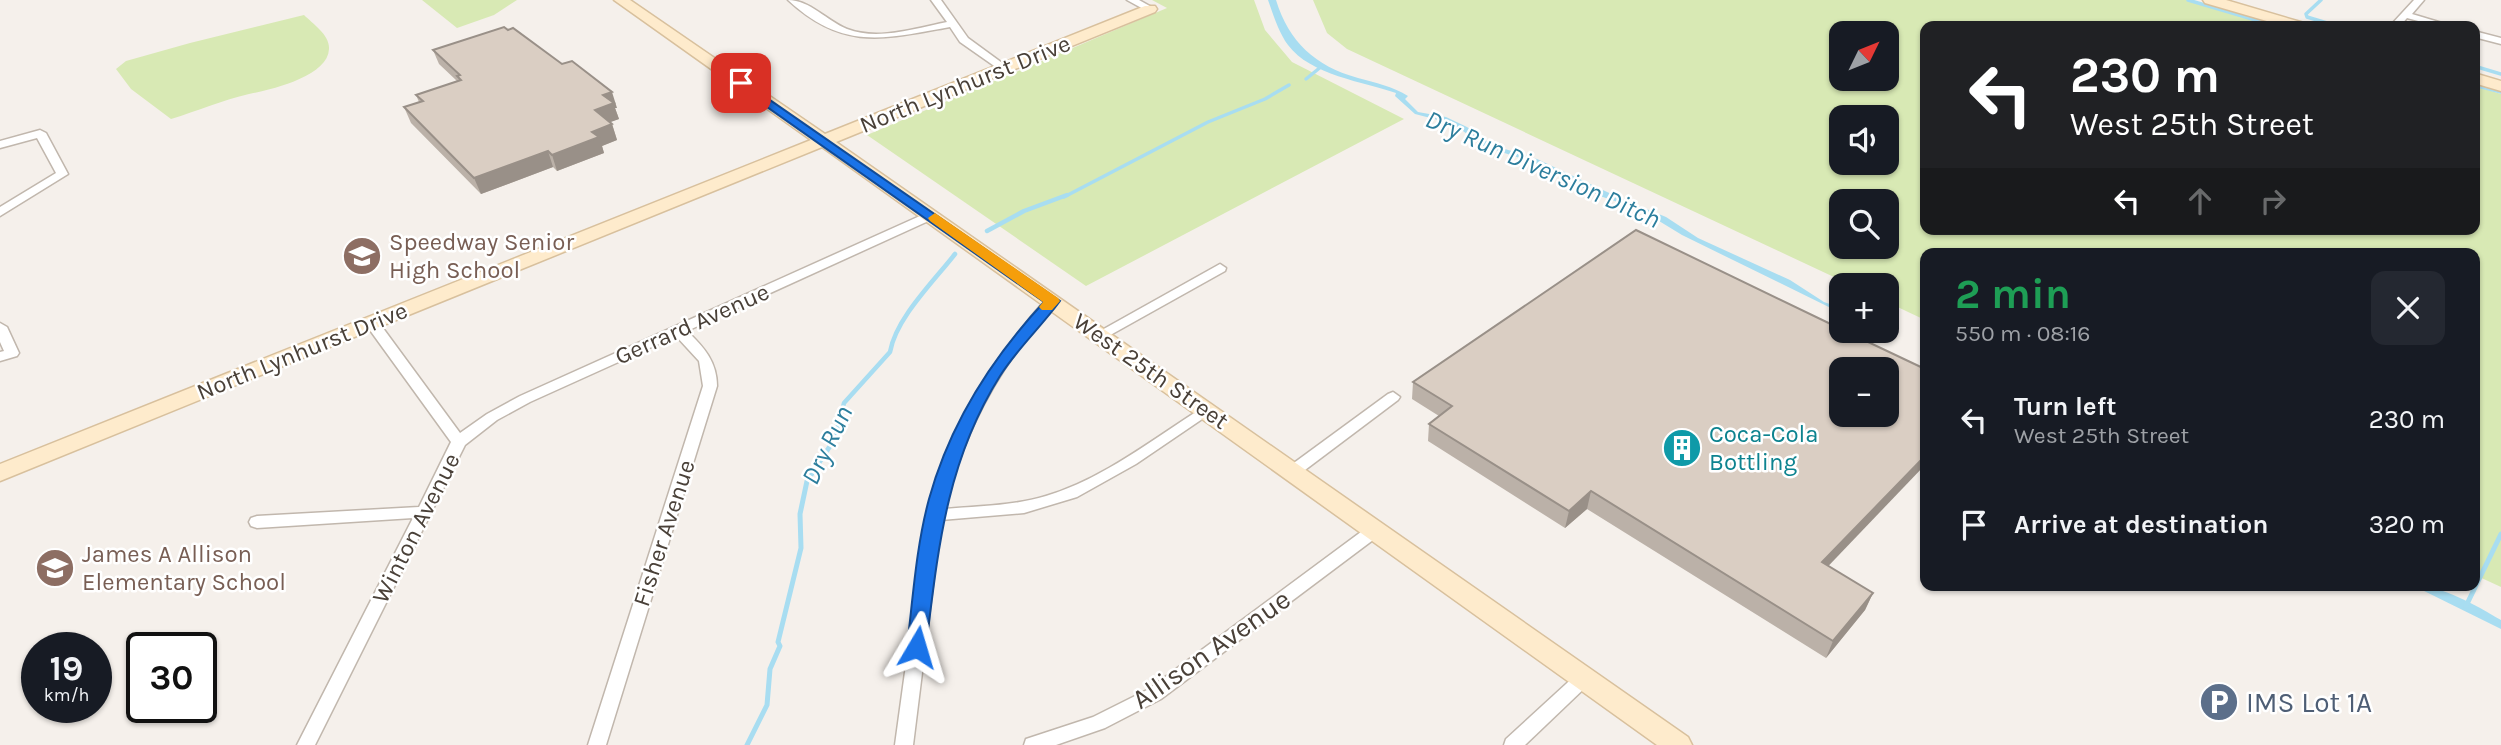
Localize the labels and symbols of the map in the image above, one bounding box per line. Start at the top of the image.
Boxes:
north arrow [1829,21,1899,91]
street label: North Lynhurst Drive [856,29,1074,139]
pin [711,53,771,113]
water label: Dry Run Diversion Ditch [1421,103,1665,235]
place label: Speedway Senior High School [389,228,574,284]
school or university icon: Speedway Senior High School [341,235,383,277]
street label: Gerrard Avenue [611,277,773,371]
street label: North Lynhurst Drive [193,296,411,406]
street label: West 25th Street [1068,307,1234,435]
water label: Dry Run [795,400,859,490]
place label: Coca-Cola Bottling [1709,420,1819,476]
building icon: Coca-Cola Bottling [1661,427,1703,469]
street label: Winton Avenue [366,448,466,608]
street label: Fisher Avenue [627,456,701,610]
place label: James A Allison Elementary School [82,540,286,596]
school or university icon: James A Allison Elementary School [34,547,76,589]
street label: Allison Avenue [1125,582,1297,716]
position arrow [880,610,954,684]
speed limit sign: 30 [126,632,217,723]
parking icon: IMS Lot 1A [2198,681,2240,723]
place label: IMS Lot 1A [2246,686,2372,719]

